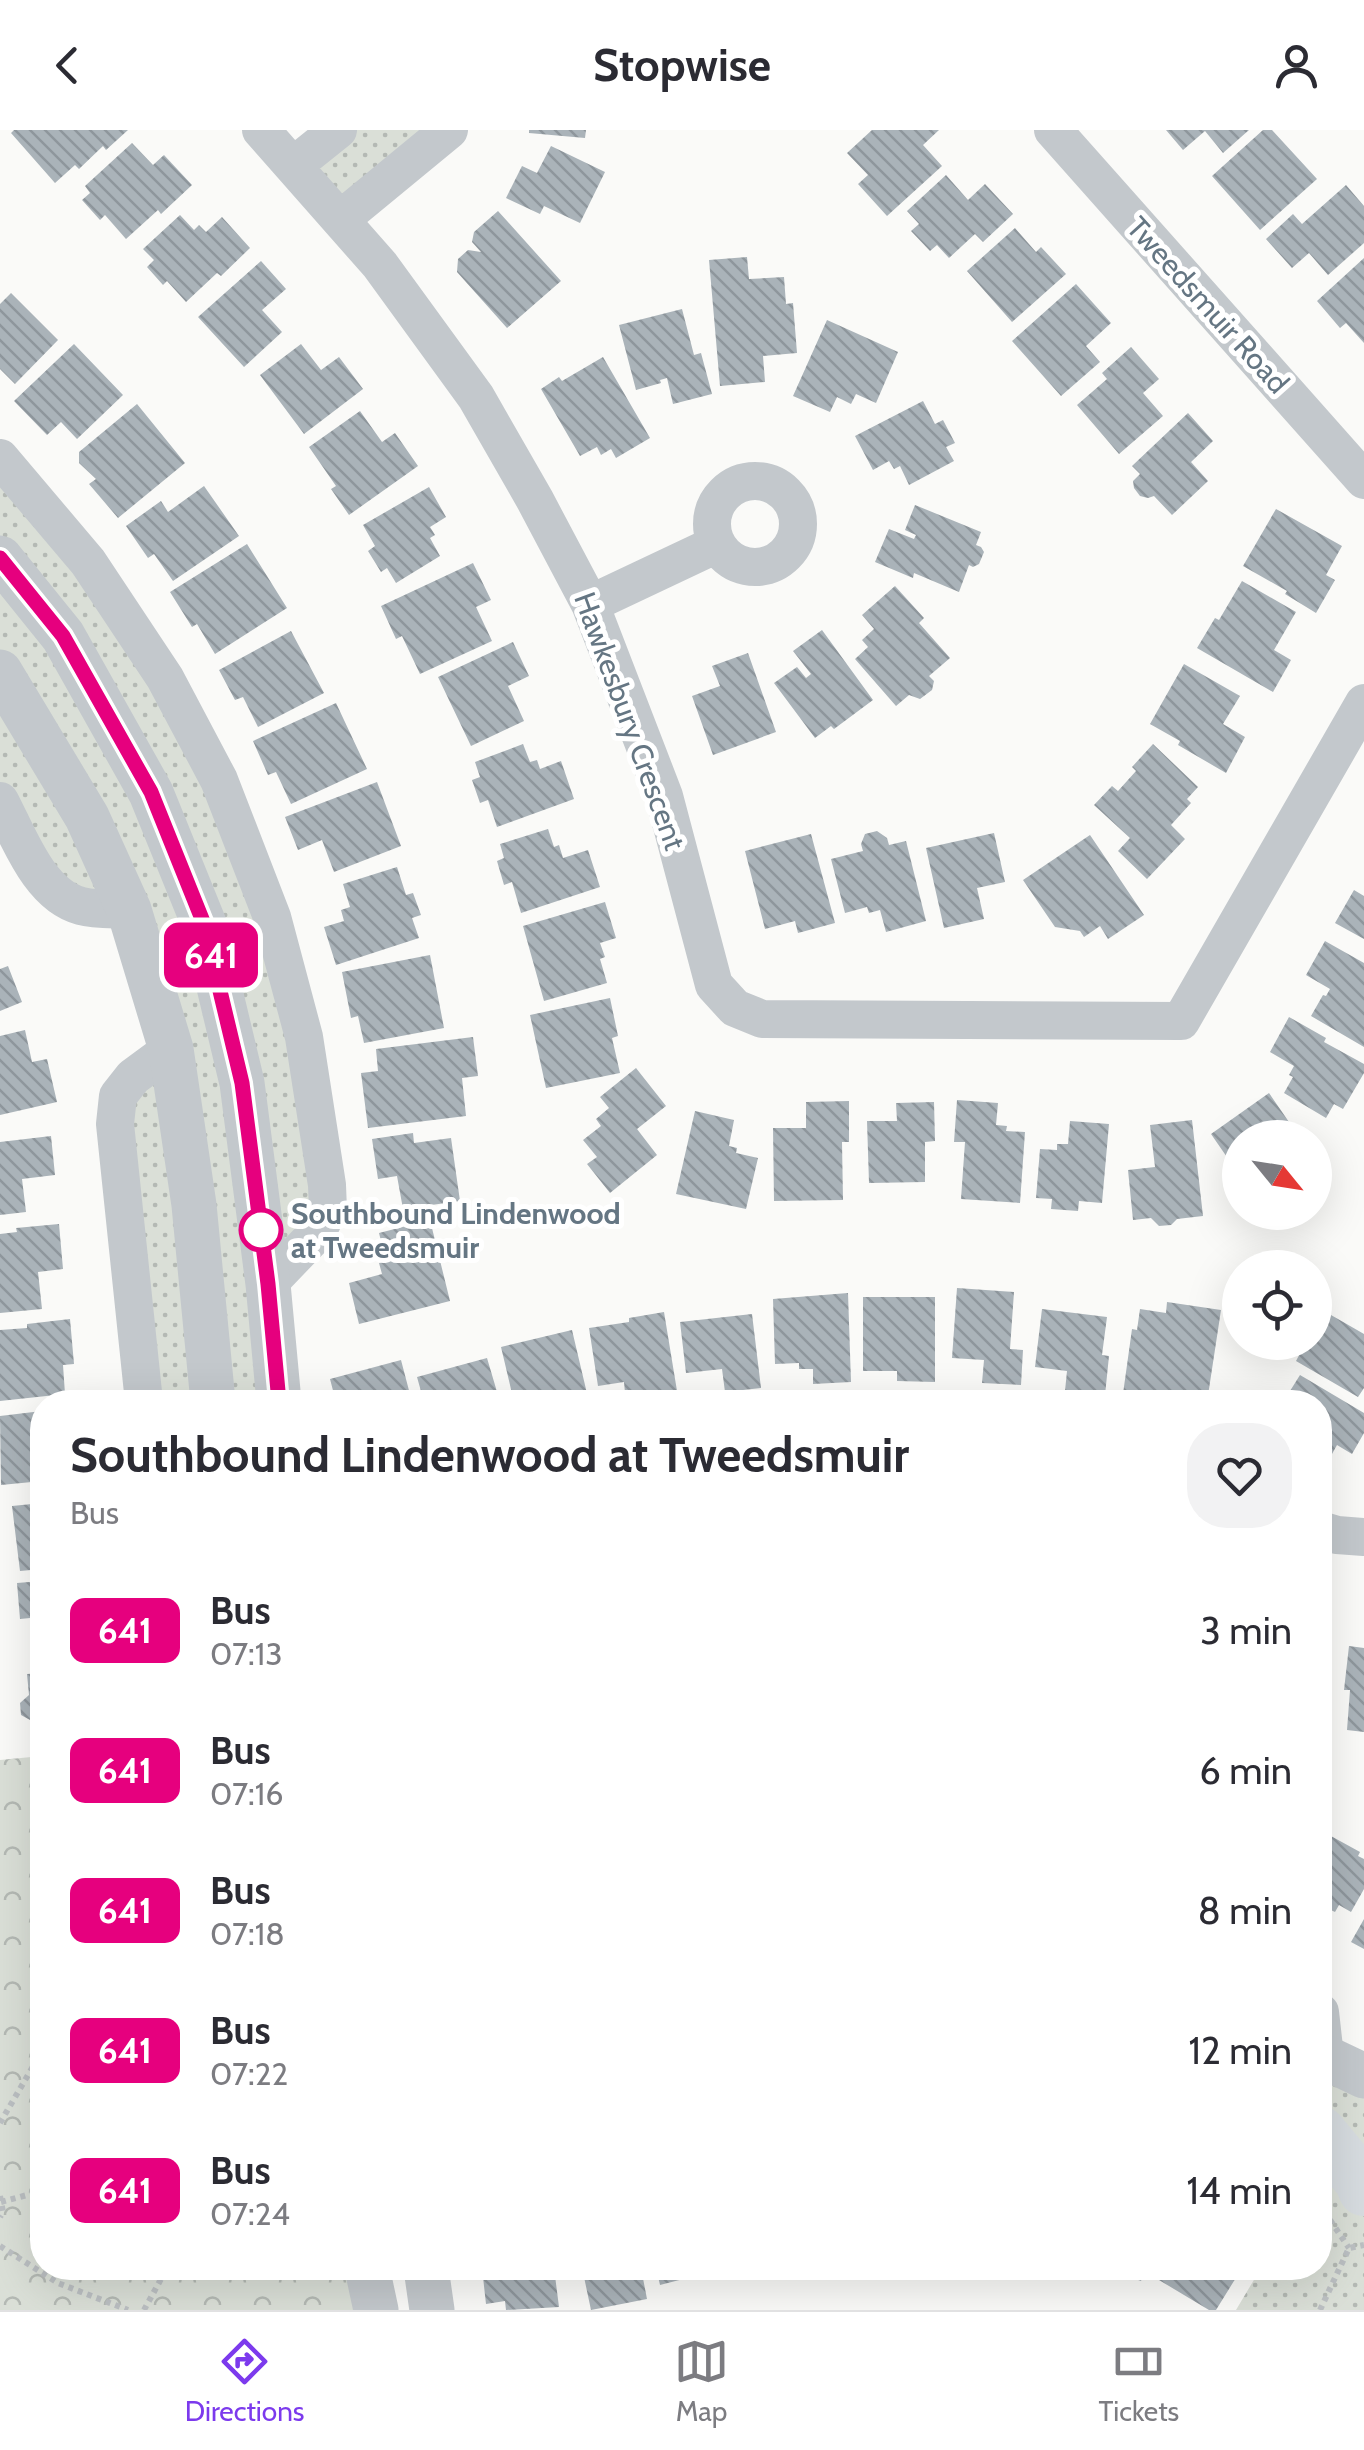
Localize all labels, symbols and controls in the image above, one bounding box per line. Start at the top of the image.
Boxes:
icon: back [40,38,95,93]
text: Stopwise [593,38,771,92]
icon: person [1269,38,1324,93]
street label: Tweedsmuir Road [1119,209,1297,401]
street label: Hawkesbury Crescent [566,587,694,855]
line badge: 641 [154,922,268,988]
text: 641 [184,934,238,977]
north arrow [1222,1120,1332,1230]
map controls [1222,1120,1332,1360]
place label: Southbound Lindenwood at Tweedsmuir [291,1195,621,1266]
marker: Southbound Lindenwood at Tweedsmuir [240,1209,282,1251]
button: locate [1222,1250,1332,1360]
button: heart [1187,1423,1292,1528]
text: Southbound Lindenwood at Tweedsmuir [70,1426,909,1484]
text: Bus [70,1493,119,1532]
text: Bus [210,1587,271,1634]
text: 3 min [1200,1607,1292,1654]
text: 641 [98,1609,152,1652]
text: 07:13 [210,1634,282,1673]
text: Bus [210,1727,271,1774]
text: 6 min [1199,1747,1292,1794]
text: 641 [98,1749,152,1792]
text: 07:16 [210,1774,283,1813]
text: Bus [210,1867,271,1914]
text: 8 min [1198,1887,1292,1934]
text: 641 [98,1889,152,1932]
text: 07:18 [210,1914,285,1953]
text: Bus [210,2007,271,2054]
text: 12 min [1189,2027,1292,2074]
text: 641 [98,2029,152,2072]
text: 07:22 [210,2054,288,2093]
text: Bus [210,2147,271,2194]
text: 14 min [1186,2167,1292,2214]
text: 641 [98,2169,152,2212]
text: 07:24 [210,2194,290,2233]
tab: Directions [185,2334,304,2428]
tab: Map [674,2334,729,2428]
tab: Tickets [1099,2334,1179,2428]

